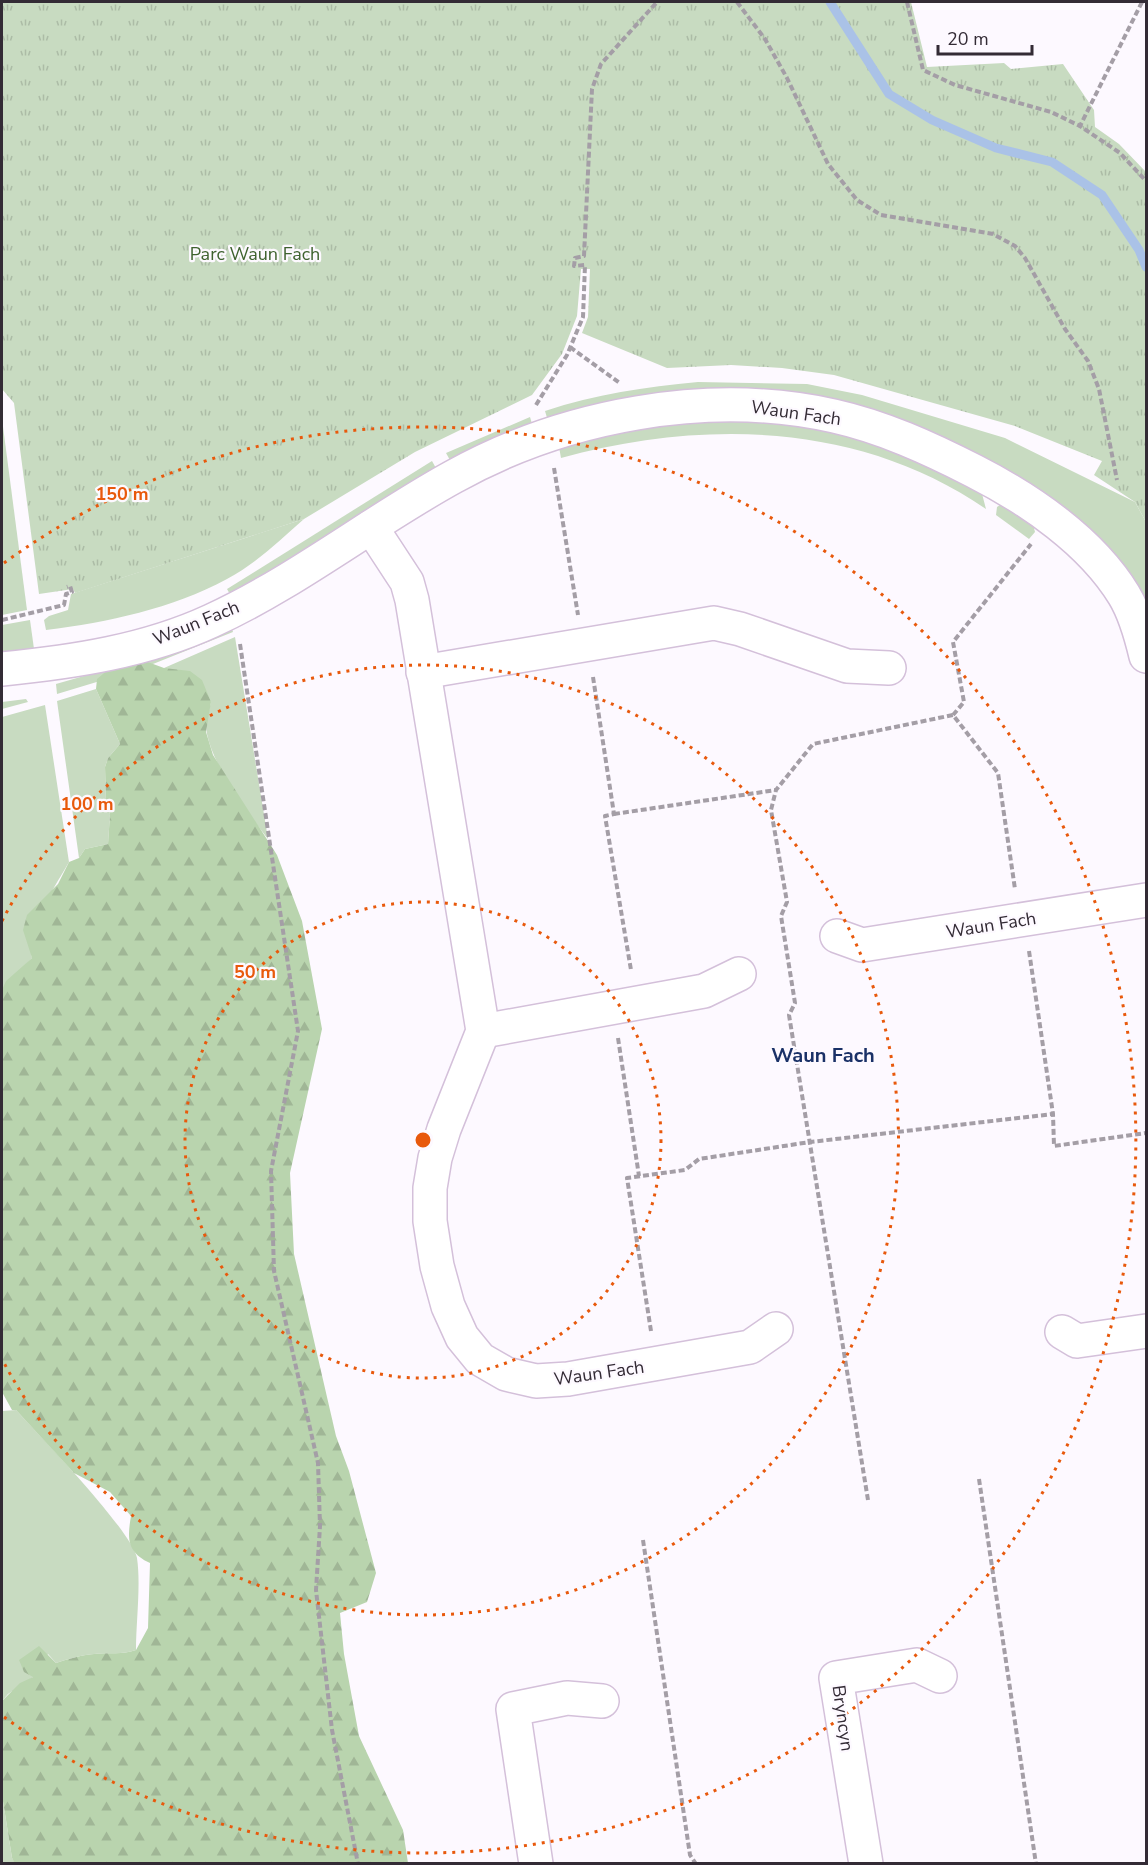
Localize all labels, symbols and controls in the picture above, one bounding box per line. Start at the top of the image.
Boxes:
scale bar [938,18,1032,56]
text: 20 m [947,27,989,51]
park label: Parc Waun Fach [190,242,320,266]
street label: Waun Fach [749,395,843,431]
text: 150 m [95,482,149,506]
street label: Waun Fach [149,595,243,651]
text: 100 m [60,792,114,816]
street label: Waun Fach [944,906,1038,944]
text: 50 m [234,960,276,984]
district label: Waun Fach [771,1042,875,1069]
centre of rings [413,1130,433,1150]
street label: Waun Fach [552,1355,646,1391]
street label: Bryncyn [826,1683,860,1753]

